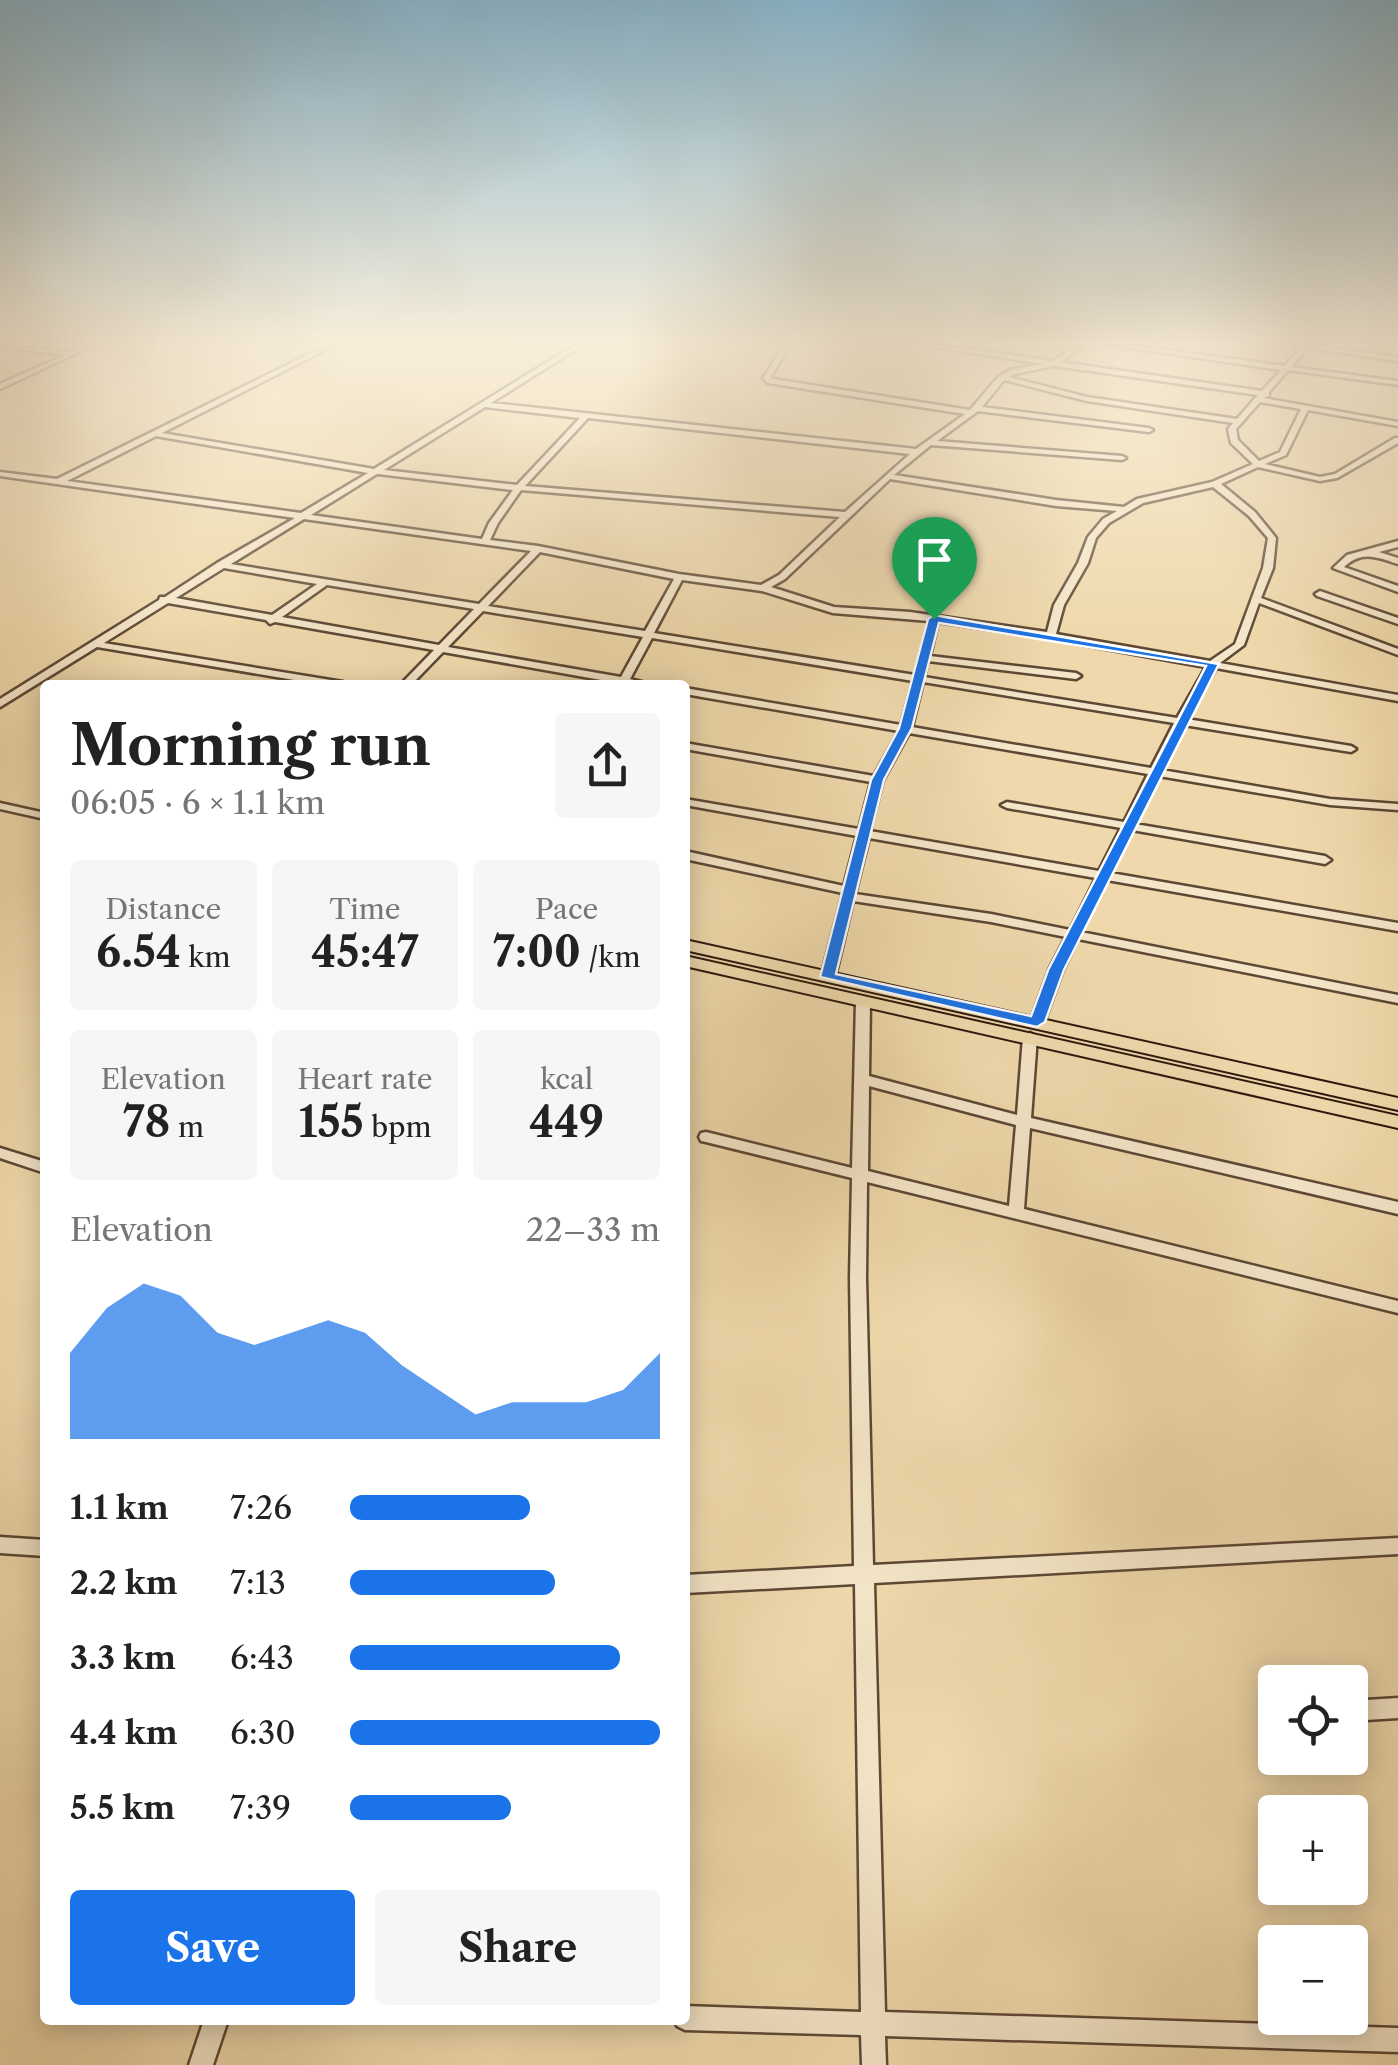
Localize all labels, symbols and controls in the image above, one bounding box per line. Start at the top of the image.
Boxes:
pin [892,517,977,620]
icon: arrive [907,532,962,587]
text: Morning run [70,712,431,779]
button: share [555,713,660,818]
text: 06:05 · 6 × 1.1 km [70,783,325,822]
text: Distance [105,892,221,926]
text: Time [330,892,400,926]
text: Pace [535,892,598,926]
text: 6.54 [96,926,181,978]
text: 45:47 [311,926,419,978]
text: 7:00 [493,926,581,978]
text: km [181,940,231,974]
text: /km [581,940,641,974]
text: Elevation [101,1062,226,1096]
text: Heart rate [298,1062,432,1096]
text: kcal [540,1062,593,1096]
text: 78 [123,1096,170,1148]
text: 155 [299,1096,364,1148]
text: 449 [529,1096,604,1148]
text: m [170,1110,204,1144]
text: bpm [364,1110,431,1144]
text: Elevation [70,1210,213,1249]
text: 22–33 m [526,1210,660,1249]
text: 1.1 km [70,1488,169,1527]
text: 7:26 [230,1488,292,1527]
text: 2.2 km [70,1563,178,1602]
text: 7:13 [230,1563,286,1602]
text: 3.3 km [70,1638,176,1677]
text: 6:43 [230,1638,294,1677]
map controls [1258,1665,1368,2035]
button: locate [1258,1665,1368,1775]
text: 4.4 km [70,1713,178,1752]
text: 6:30 [230,1713,296,1752]
text: 5.5 km [70,1788,175,1827]
text: 7:39 [230,1788,291,1827]
button: + [1258,1795,1368,1905]
button: Save [70,1890,355,2005]
button: Share [375,1890,660,2005]
button: − [1258,1925,1368,2035]

